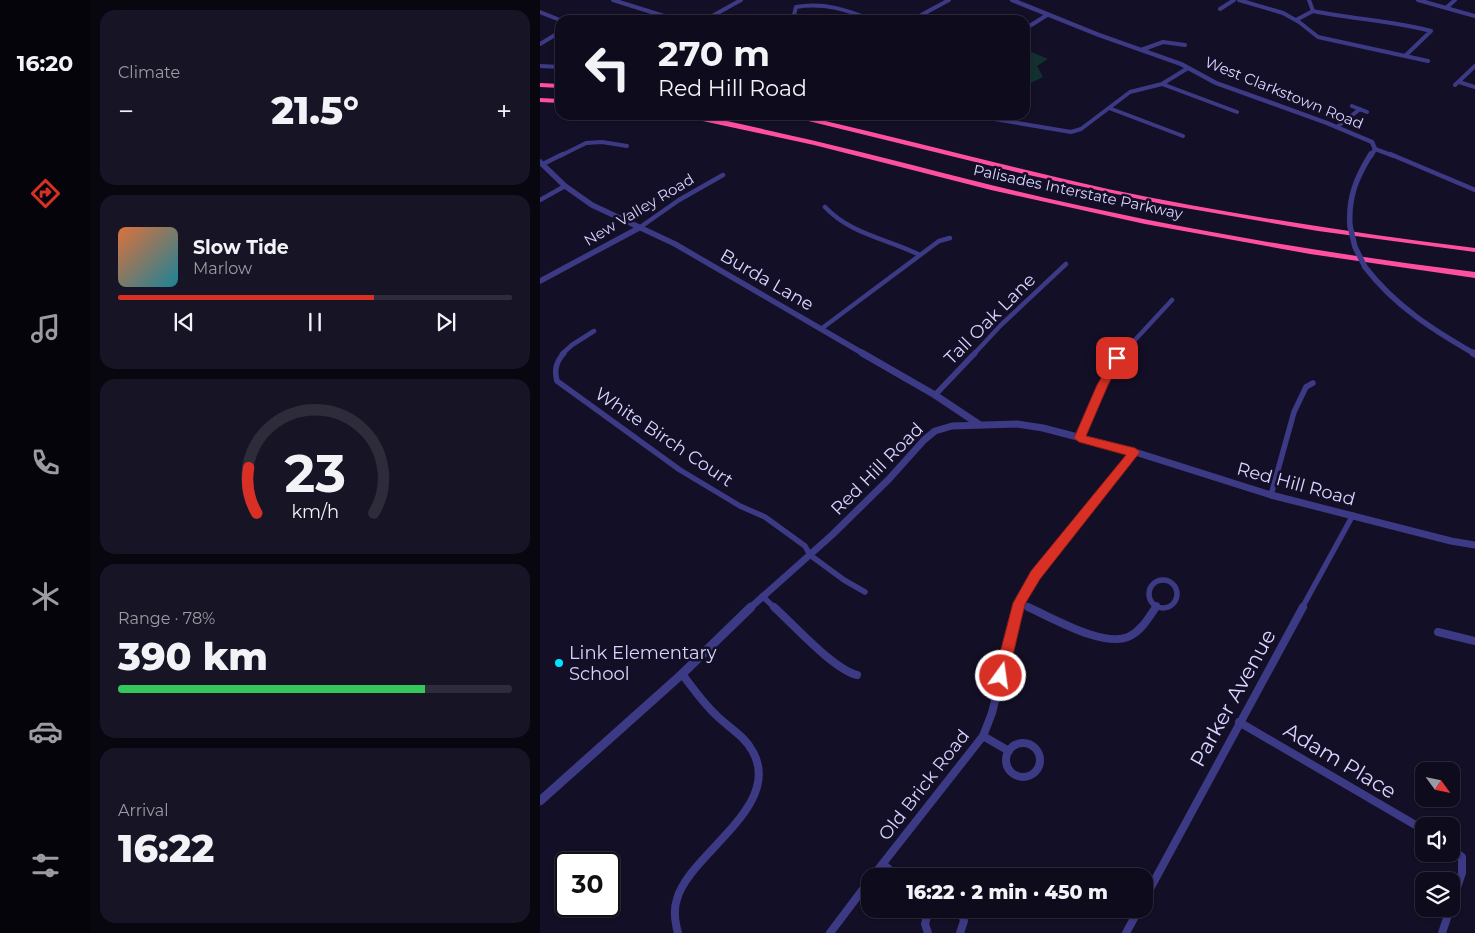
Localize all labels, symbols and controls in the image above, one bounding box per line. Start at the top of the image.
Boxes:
text: 270 m [658,32,770,75]
icon: left [575,35,640,100]
text: 16:20 [17,50,73,77]
street label: West Clarkstown Road [1202,52,1366,133]
text: Climate [118,63,180,82]
text: Red Hill Road [658,75,807,102]
text: 21.5° [271,87,359,134]
text: − [118,94,134,128]
text: + [496,94,512,128]
street label: Palisades Interstate Parkway [972,160,1186,223]
street label: New Valley Road [580,169,697,250]
icon: directions [28,176,63,211]
text: Slow Tide [193,236,289,259]
street label: Burda Lane [716,244,818,316]
text: Marlow [193,259,252,278]
street label: Tall Oak Lane [940,269,1040,369]
icon: previous [170,308,198,336]
icon: pause [301,308,329,336]
icon: next [432,308,460,336]
icon: music [28,311,63,346]
pin [1096,337,1138,379]
icon: arrive [1103,344,1131,372]
street label: White Birch Court [591,383,737,491]
street label: Red Hill Road [826,418,928,520]
text: 23 [284,442,346,505]
icon: phone [28,445,63,480]
street label: Red Hill Road [1234,458,1358,510]
text: km/h [291,501,339,522]
icon: climate [28,579,63,614]
text: Range · 78% [118,609,215,628]
street label: Parker Avenue [1184,625,1281,771]
text: 390 km [118,633,268,680]
place label: Link Elementary School [569,642,717,685]
position arrow [974,649,1026,701]
marker: Link Elementary School [553,657,565,669]
icon: car [28,714,63,749]
street label: Adam Place [1279,717,1401,804]
street label: Old Brick Road [874,725,974,845]
north arrow [1415,762,1460,808]
map controls [1415,762,1460,917]
text: Arrival [118,801,168,820]
button: sound [1415,817,1460,862]
text: 16:22 [118,825,214,872]
icon: filters [28,848,63,883]
speed limit sign: 30 [555,852,620,917]
button: layers [1415,872,1460,917]
text: 16:22 · 2 min · 450 m [906,881,1108,904]

